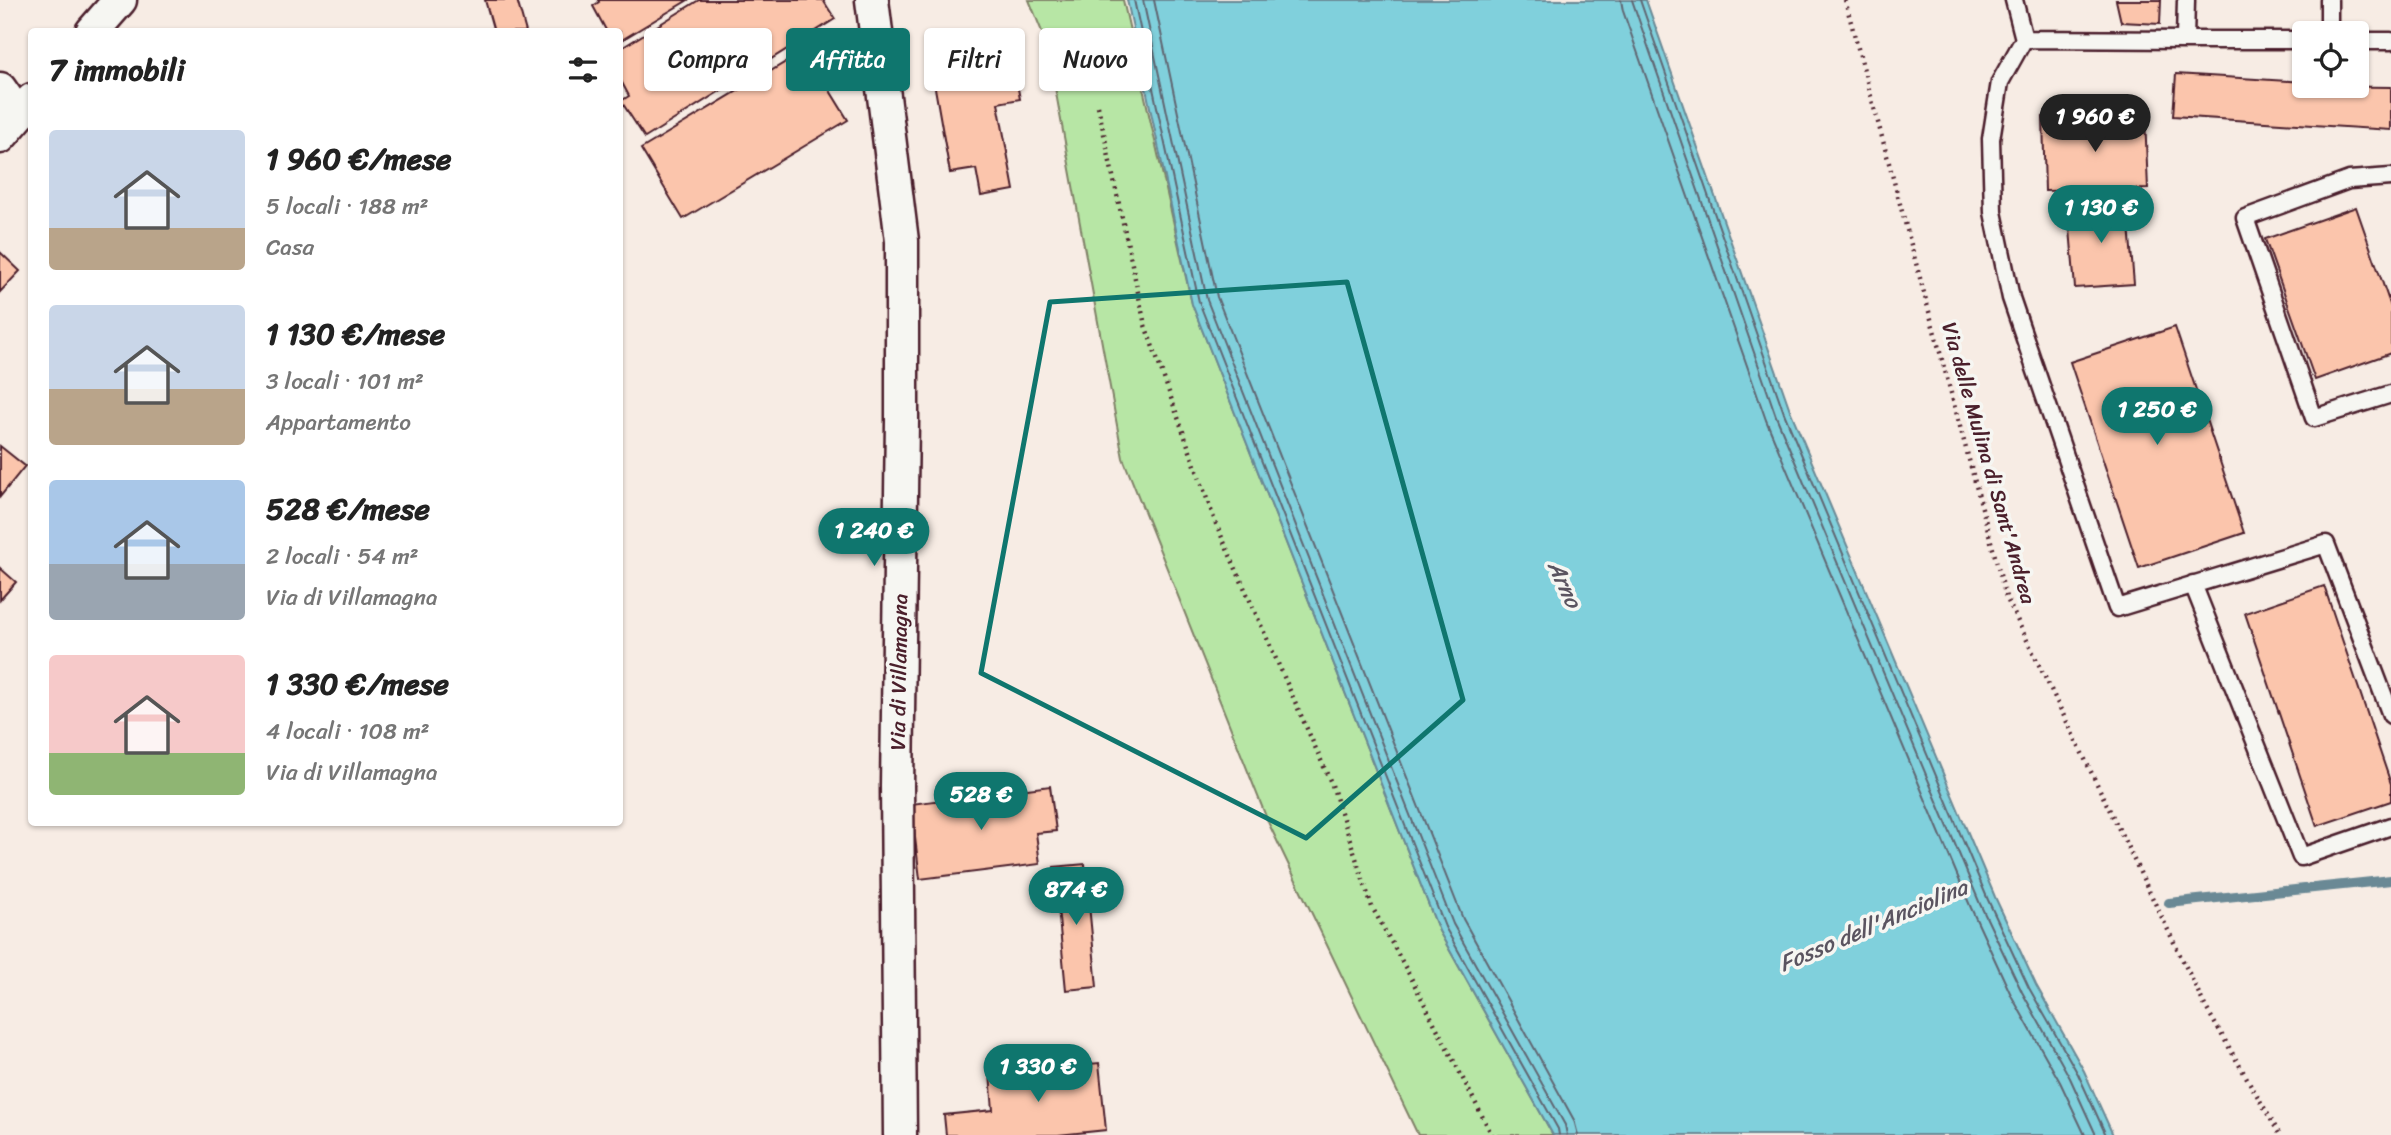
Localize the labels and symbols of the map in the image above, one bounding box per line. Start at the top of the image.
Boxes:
pin: 1 960 € [2030,94,2160,154]
pin: 1 130 € [2036,186,2166,245]
street label: Via delle Mulina di Sant'Andrea [1931,318,2048,609]
pin: 1 250 € [2092,388,2222,447]
pin: 1 240 € [809,508,939,568]
water label: Arno [1535,553,1594,617]
street label: Via di Villamagna [879,593,919,751]
pin: 528 € [932,772,1030,832]
water label: Fosso dell'Anciolina [1772,866,1976,984]
pin: 874 € [1027,867,1125,927]
pin: 1 330 € [973,1044,1103,1104]

